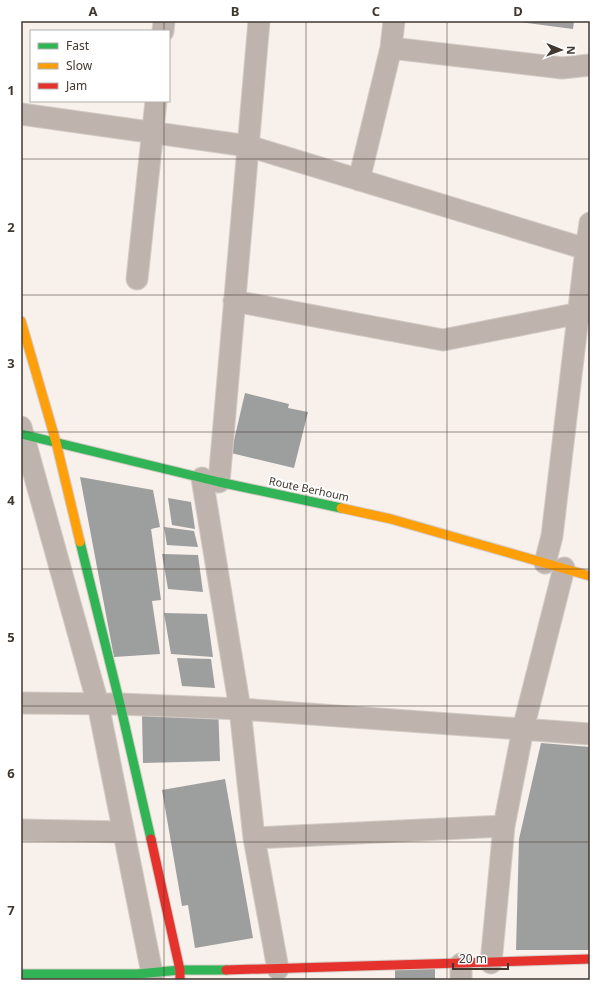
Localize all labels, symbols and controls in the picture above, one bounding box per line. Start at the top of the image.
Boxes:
text: A [89,2,98,20]
text: B [231,2,239,20]
text: C [372,2,380,20]
text: D [513,2,523,20]
legend [30,30,170,102]
north arrow [541,30,581,70]
text: Fast [66,37,90,54]
text: N [564,46,579,55]
text: Slow [66,57,93,74]
text: Jam [65,77,87,94]
text: 1 [7,81,15,99]
text: 2 [7,218,15,236]
text: 3 [7,354,15,372]
street label: Route Berhoum [268,473,351,504]
text: 4 [7,491,15,509]
text: 5 [7,628,15,646]
text: 6 [7,764,15,782]
text: 7 [7,901,15,919]
scale bar [453,945,508,971]
text: 20 m [459,950,487,967]

